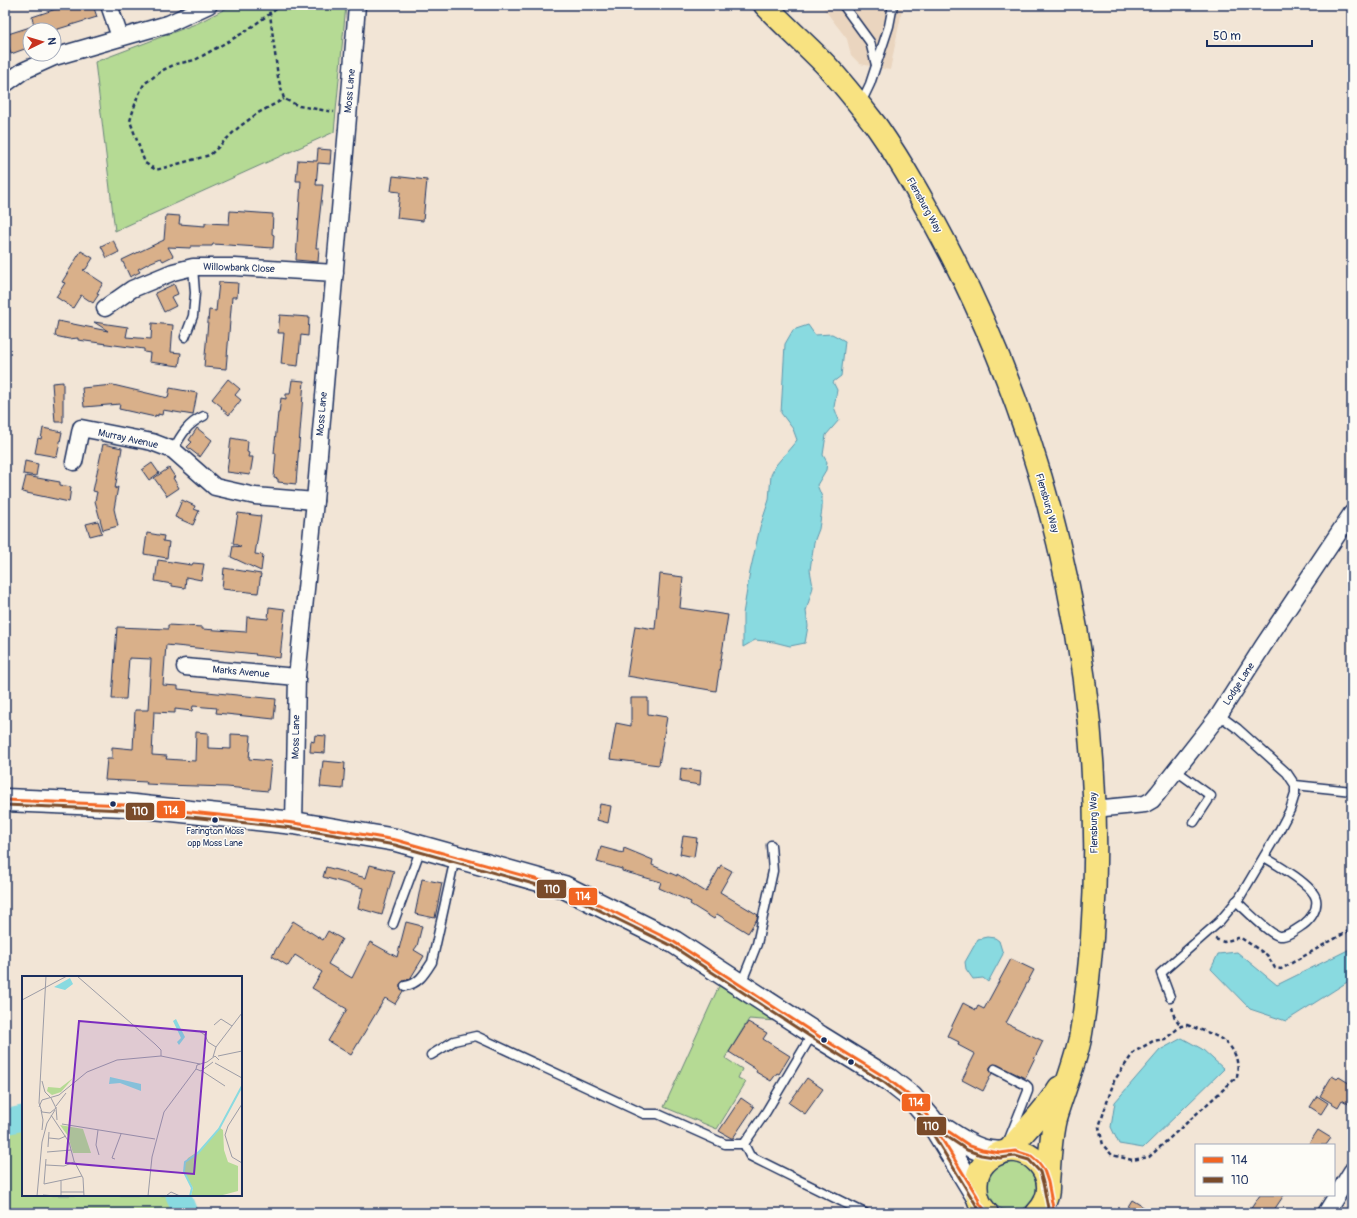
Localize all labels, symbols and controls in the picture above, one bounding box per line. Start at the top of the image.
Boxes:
north arrow [22,22,62,62]
scale bar [1207,22,1312,48]
text: 50 m [1213,29,1241,44]
text: N [45,37,58,46]
street label: Moss Lane [342,68,358,114]
street label: Flensburg Way [904,175,944,235]
street label: Willowbank Close [203,261,275,275]
street label: Moss Lane [314,391,330,437]
street label: Murray Avenue [97,427,159,451]
street label: Flensburg Way [1033,472,1061,535]
street label: Lodge Lane [1221,660,1257,708]
street label: Marks Avenue [212,664,270,680]
street label: Moss Lane [290,715,302,759]
street label: Flensburg Way [1087,792,1101,854]
unlabelled marker [108,799,118,809]
line badge: 114 [156,800,186,819]
line badge: 110 [125,802,155,821]
text: 114 [164,804,179,817]
text: 110 [132,805,149,818]
marker: Farington Moss opp Moss Lane [210,815,220,825]
place label: Farington Moss opp Moss Lane [186,826,244,849]
line badge: 110 [536,879,567,899]
text: 110 [544,883,561,896]
line badge: 114 [568,887,598,906]
text: 114 [576,890,591,903]
inset map [22,976,242,1196]
unlabelled marker [819,1035,829,1045]
unlabelled marker [846,1057,856,1067]
line badge: 114 [901,1093,931,1112]
text: 114 [909,1096,924,1109]
line badge: 110 [916,1116,947,1136]
text: 110 [923,1120,940,1133]
legend [1195,1144,1335,1196]
text: 114 [1231,1153,1247,1168]
text: 110 [1231,1173,1249,1188]

